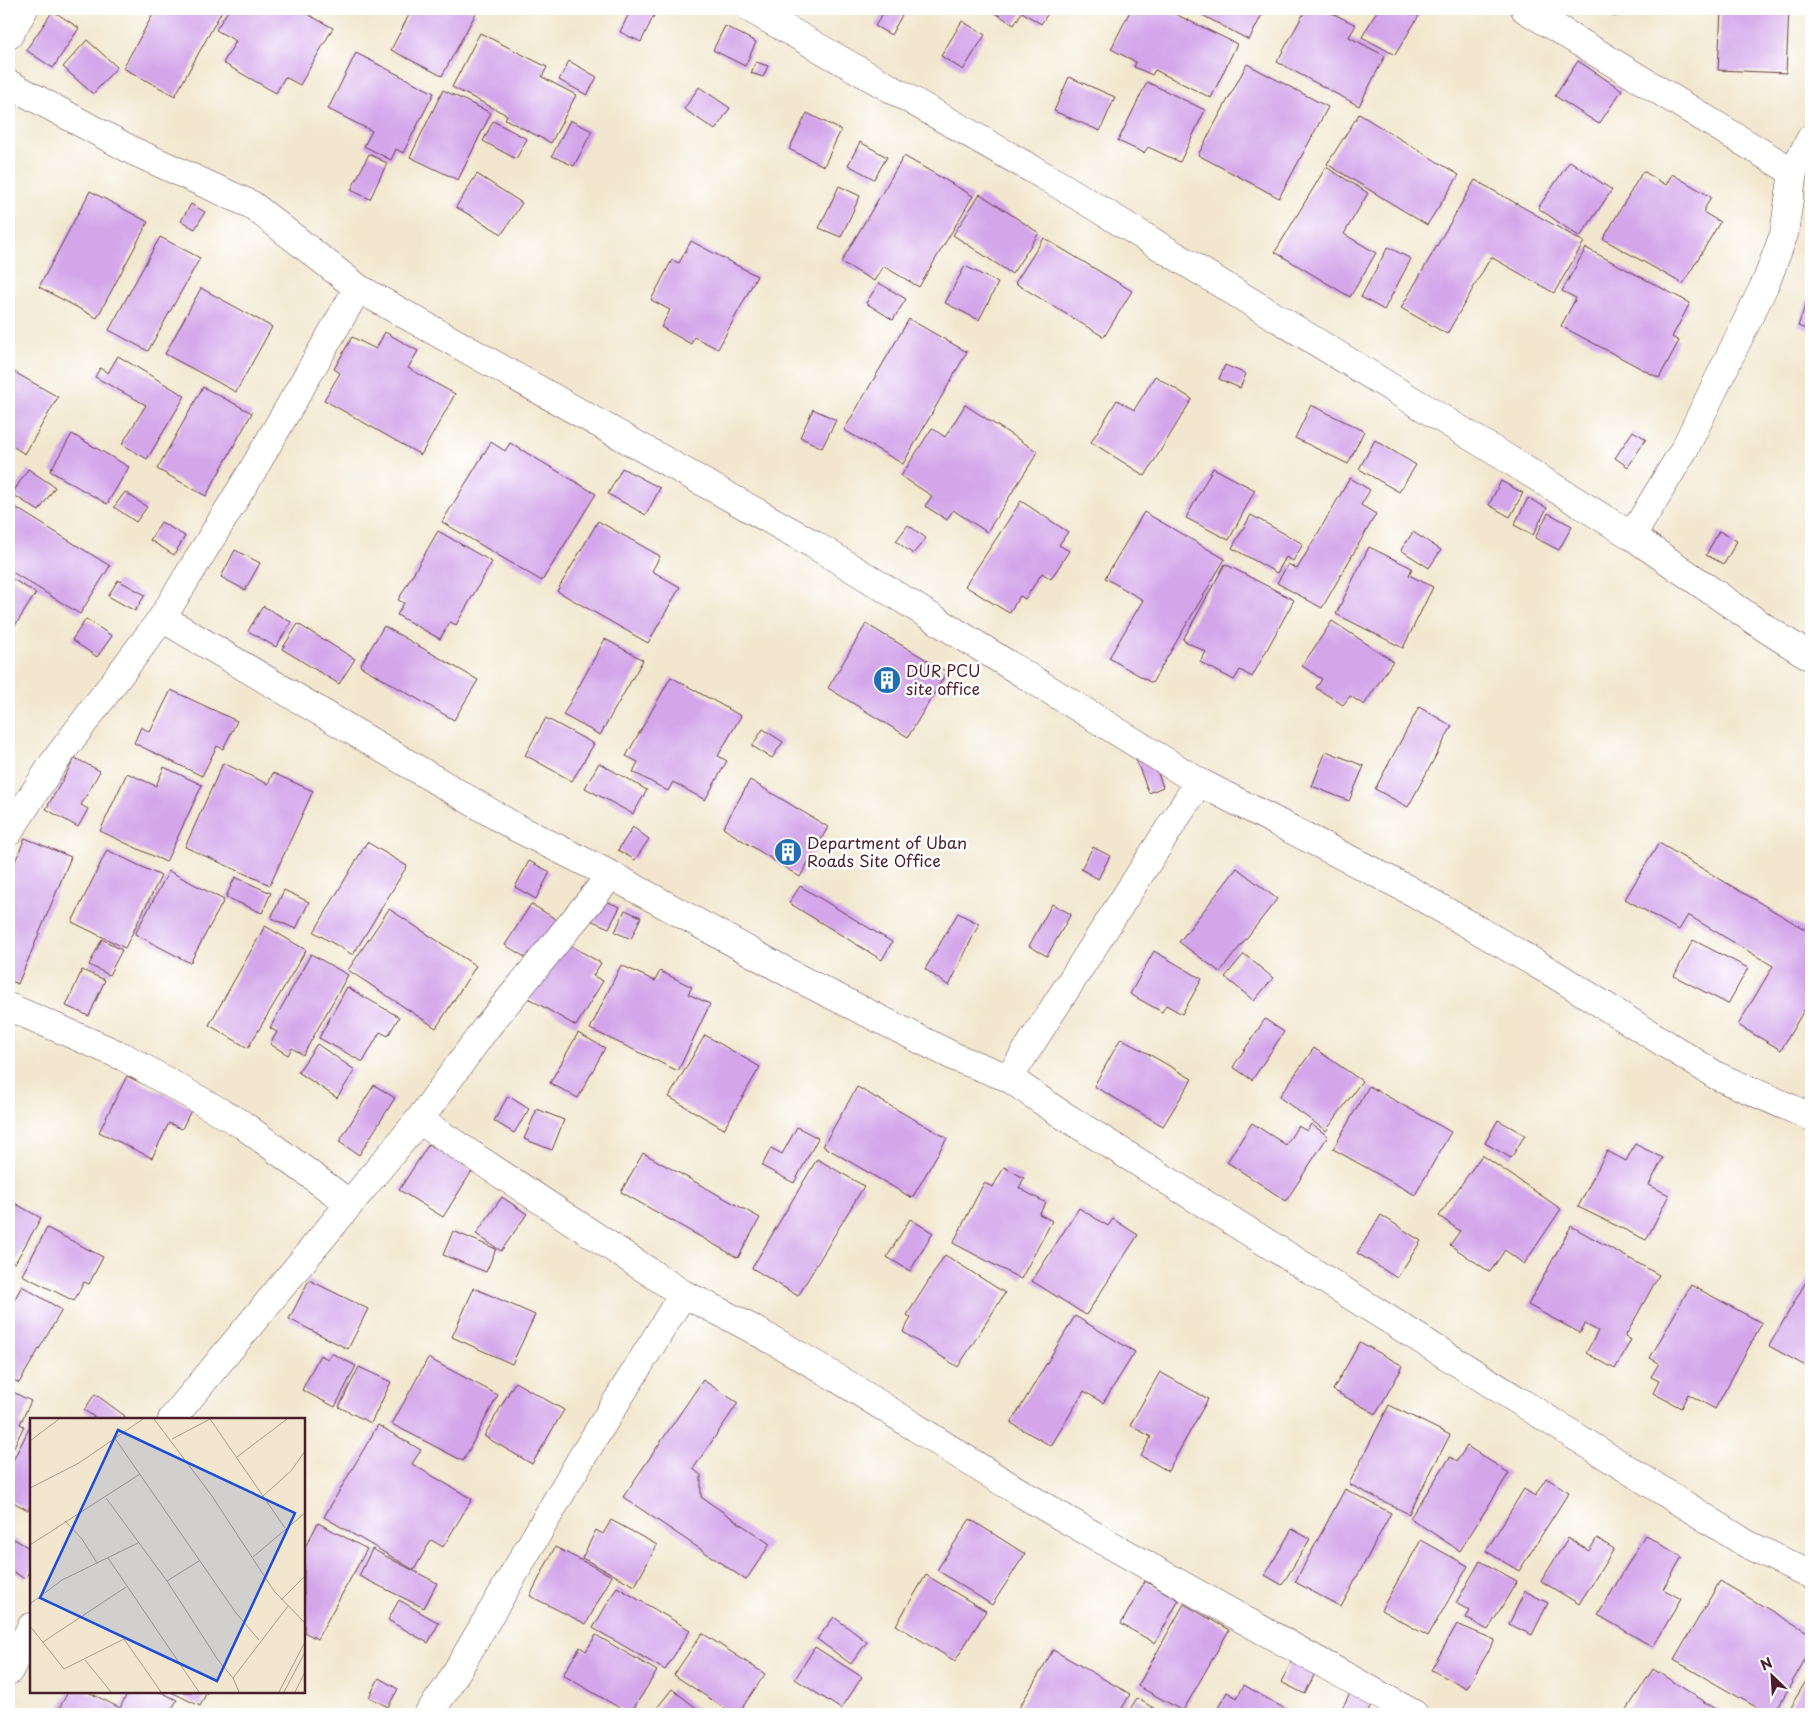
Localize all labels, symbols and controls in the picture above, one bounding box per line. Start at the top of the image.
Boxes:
place label: DUR PCU site office [906,658,980,700]
building icon: DUR PCU site office [872,665,902,695]
place label: Department of Uban Roads Site Office [807,830,967,872]
building icon: Department of Uban Roads Site Office [773,837,803,867]
inset map [30,1418,305,1693]
north arrow [1748,1650,1798,1700]
text: N [1757,1652,1776,1676]

